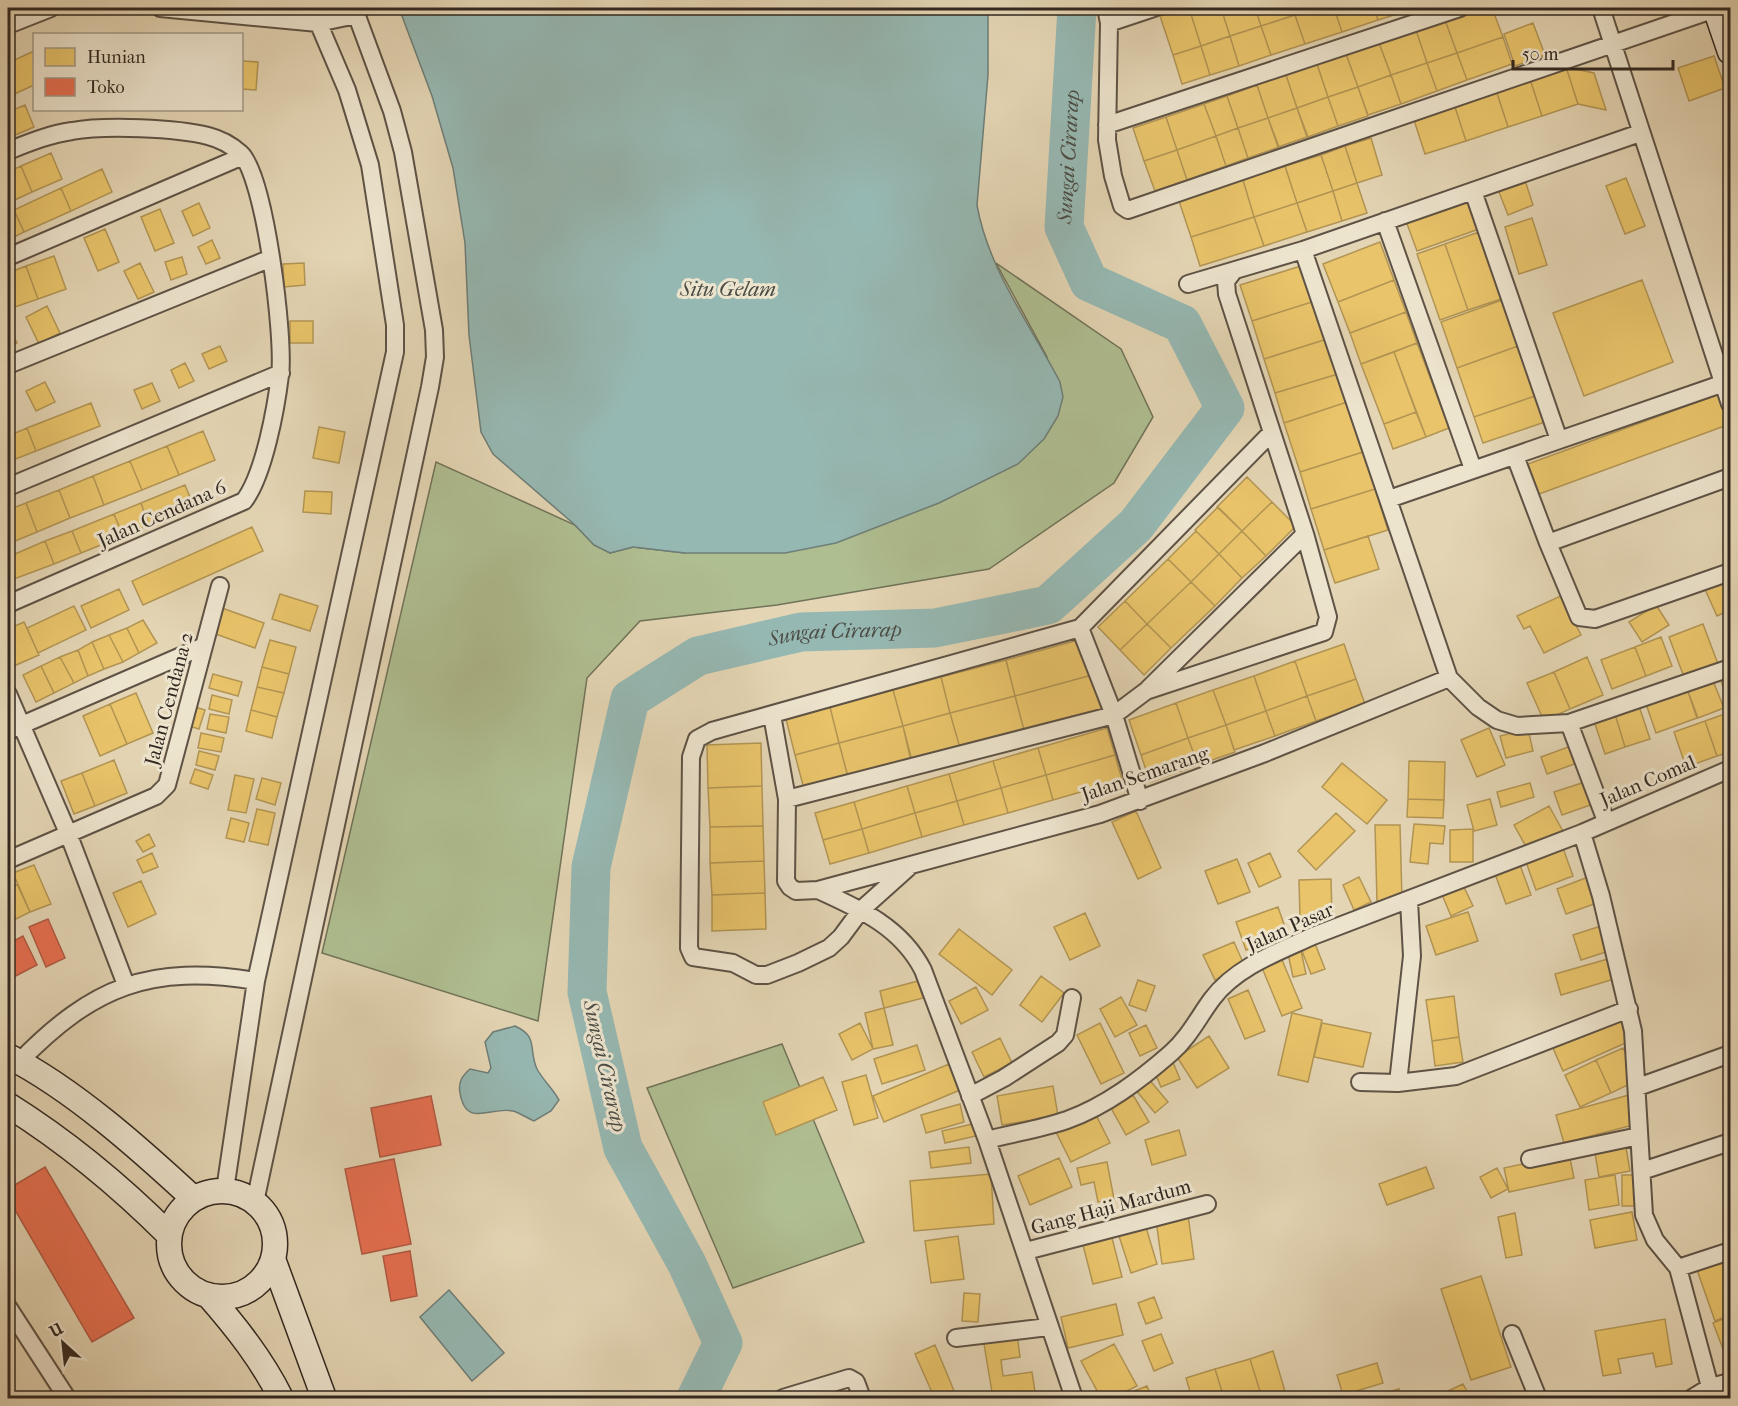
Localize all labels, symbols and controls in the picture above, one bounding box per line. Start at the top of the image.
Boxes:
legend [33,33,243,111]
scale bar [1513,33,1674,71]
text: 50 m [1522,44,1559,65]
text: Hunian [87,47,146,68]
text: Toko [87,77,125,98]
water label: Sungai Cirarap [1052,89,1084,226]
water label: Situ Gelam [679,277,776,301]
street label: Jalan Cendana 6 [92,475,230,553]
water label: Sungai Cirarap [764,617,902,652]
street label: Jalan Cendana 2 [140,630,198,770]
street label: Jalan Semarang [1076,741,1212,807]
street label: Jalan Comal [1595,750,1700,812]
street label: Jalan Pasar [1241,897,1338,957]
water label: Sungai Cirarap [578,997,632,1134]
street label: Gang Haji Mardum [1028,1174,1194,1239]
north arrow [33,1313,93,1373]
text: U [46,1319,67,1342]

